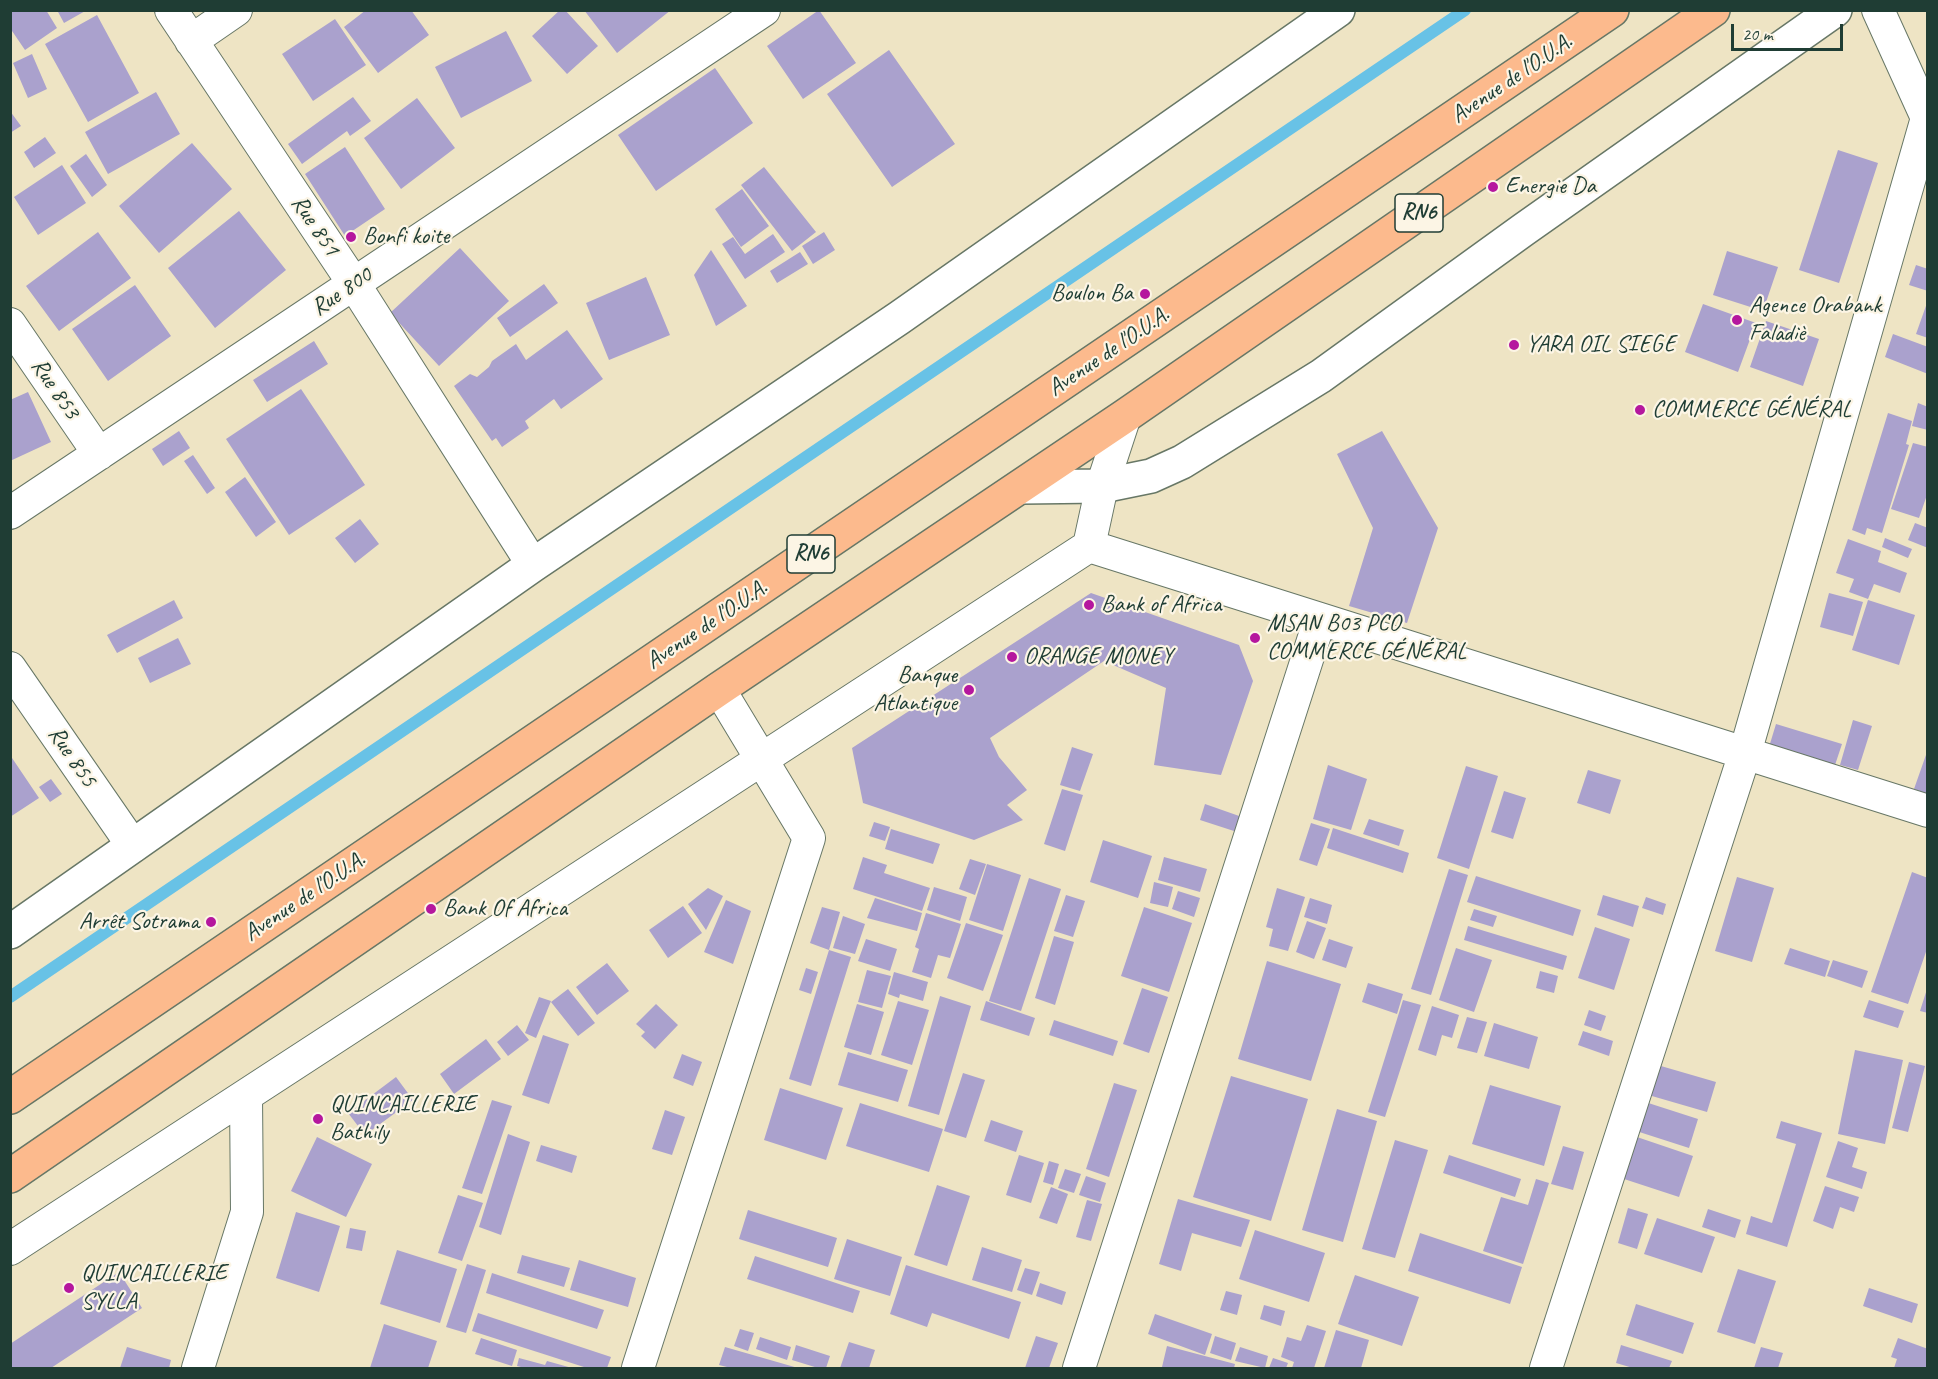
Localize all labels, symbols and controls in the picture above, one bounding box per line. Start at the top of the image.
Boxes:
scale bar [1734,12,1846,50]
text: 20 m [1742,23,1773,45]
street label: Avenue de l'O.U.A. [1446,28,1578,130]
place label: Energie Da [1505,173,1596,201]
marker: Energie Da [1486,180,1500,194]
street label: Rue 851 [284,190,346,262]
road number: RN6 [1395,194,1443,232]
place label: Bonfi koite [363,223,449,251]
marker: Bonfi koite [344,230,358,244]
street label: Rue 800 [306,261,378,323]
place label: Boulon Ba [1051,280,1133,308]
marker: Boulon Ba [1138,287,1152,301]
place label: Agence Orabank Faladiè [1749,292,1881,348]
street label: Avenue de l'O.U.A. [1043,301,1175,403]
marker: Agence Orabank Faladiè [1730,313,1744,327]
place label: YARA OIL SIEGE [1526,331,1675,359]
marker: YARA OIL SIEGE [1507,338,1521,352]
street label: Rue 853 [24,353,86,425]
place label: COMMERCE GÉNÉRAL [1652,396,1851,424]
marker: COMMERCE GÉNÉRAL [1633,403,1647,417]
road number: RN6 [787,535,835,573]
street label: Avenue de l'O.U.A. [641,574,773,676]
place label: Bank of Africa [1101,591,1221,619]
marker: Bank of Africa [1082,598,1096,612]
place label: MSAN B03 PCO COMMERCE GÉNÉRAL [1267,610,1466,666]
marker: MSAN B03 PCO COMMERCE GÉNÉRAL [1248,631,1262,645]
place label: ORANGE MONEY [1024,643,1173,671]
marker: ORANGE MONEY [1005,650,1019,664]
place label: Banque Atlantique [874,662,957,718]
marker: Banque Atlantique [962,683,976,697]
street label: Rue 855 [41,721,103,793]
street label: Avenue de l'O.U.A. [239,846,371,948]
place label: Bank Of Africa [443,895,567,923]
marker: Bank Of Africa [424,902,438,916]
place label: Arrêt Sotrama [79,908,199,936]
marker: Arrêt Sotrama [204,915,218,929]
place label: QUINCAILLERIE Bathily [330,1091,476,1147]
marker: QUINCAILLERIE Bathily [311,1112,325,1126]
place label: QUINCAILLERIE SYLLA [81,1260,227,1316]
marker: QUINCAILLERIE SYLLA [62,1281,76,1295]

